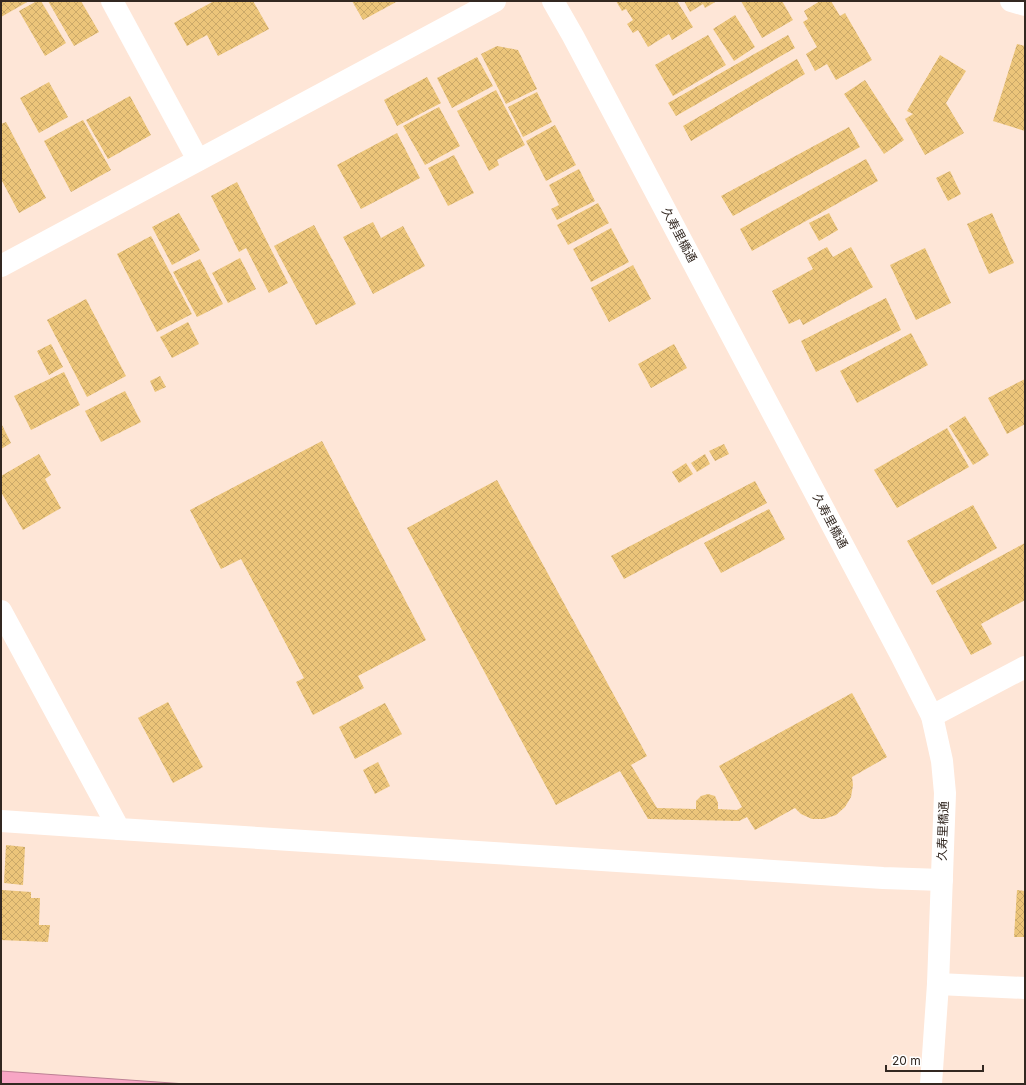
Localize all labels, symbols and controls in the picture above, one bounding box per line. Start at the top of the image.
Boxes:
street label: 久寿里橋通 [659,205,700,265]
street label: 久寿里橋通 [810,491,851,551]
street label: 久寿里橋通 [934,801,951,861]
scale bar [886,1047,983,1073]
text: 20 m [892,1053,921,1068]

